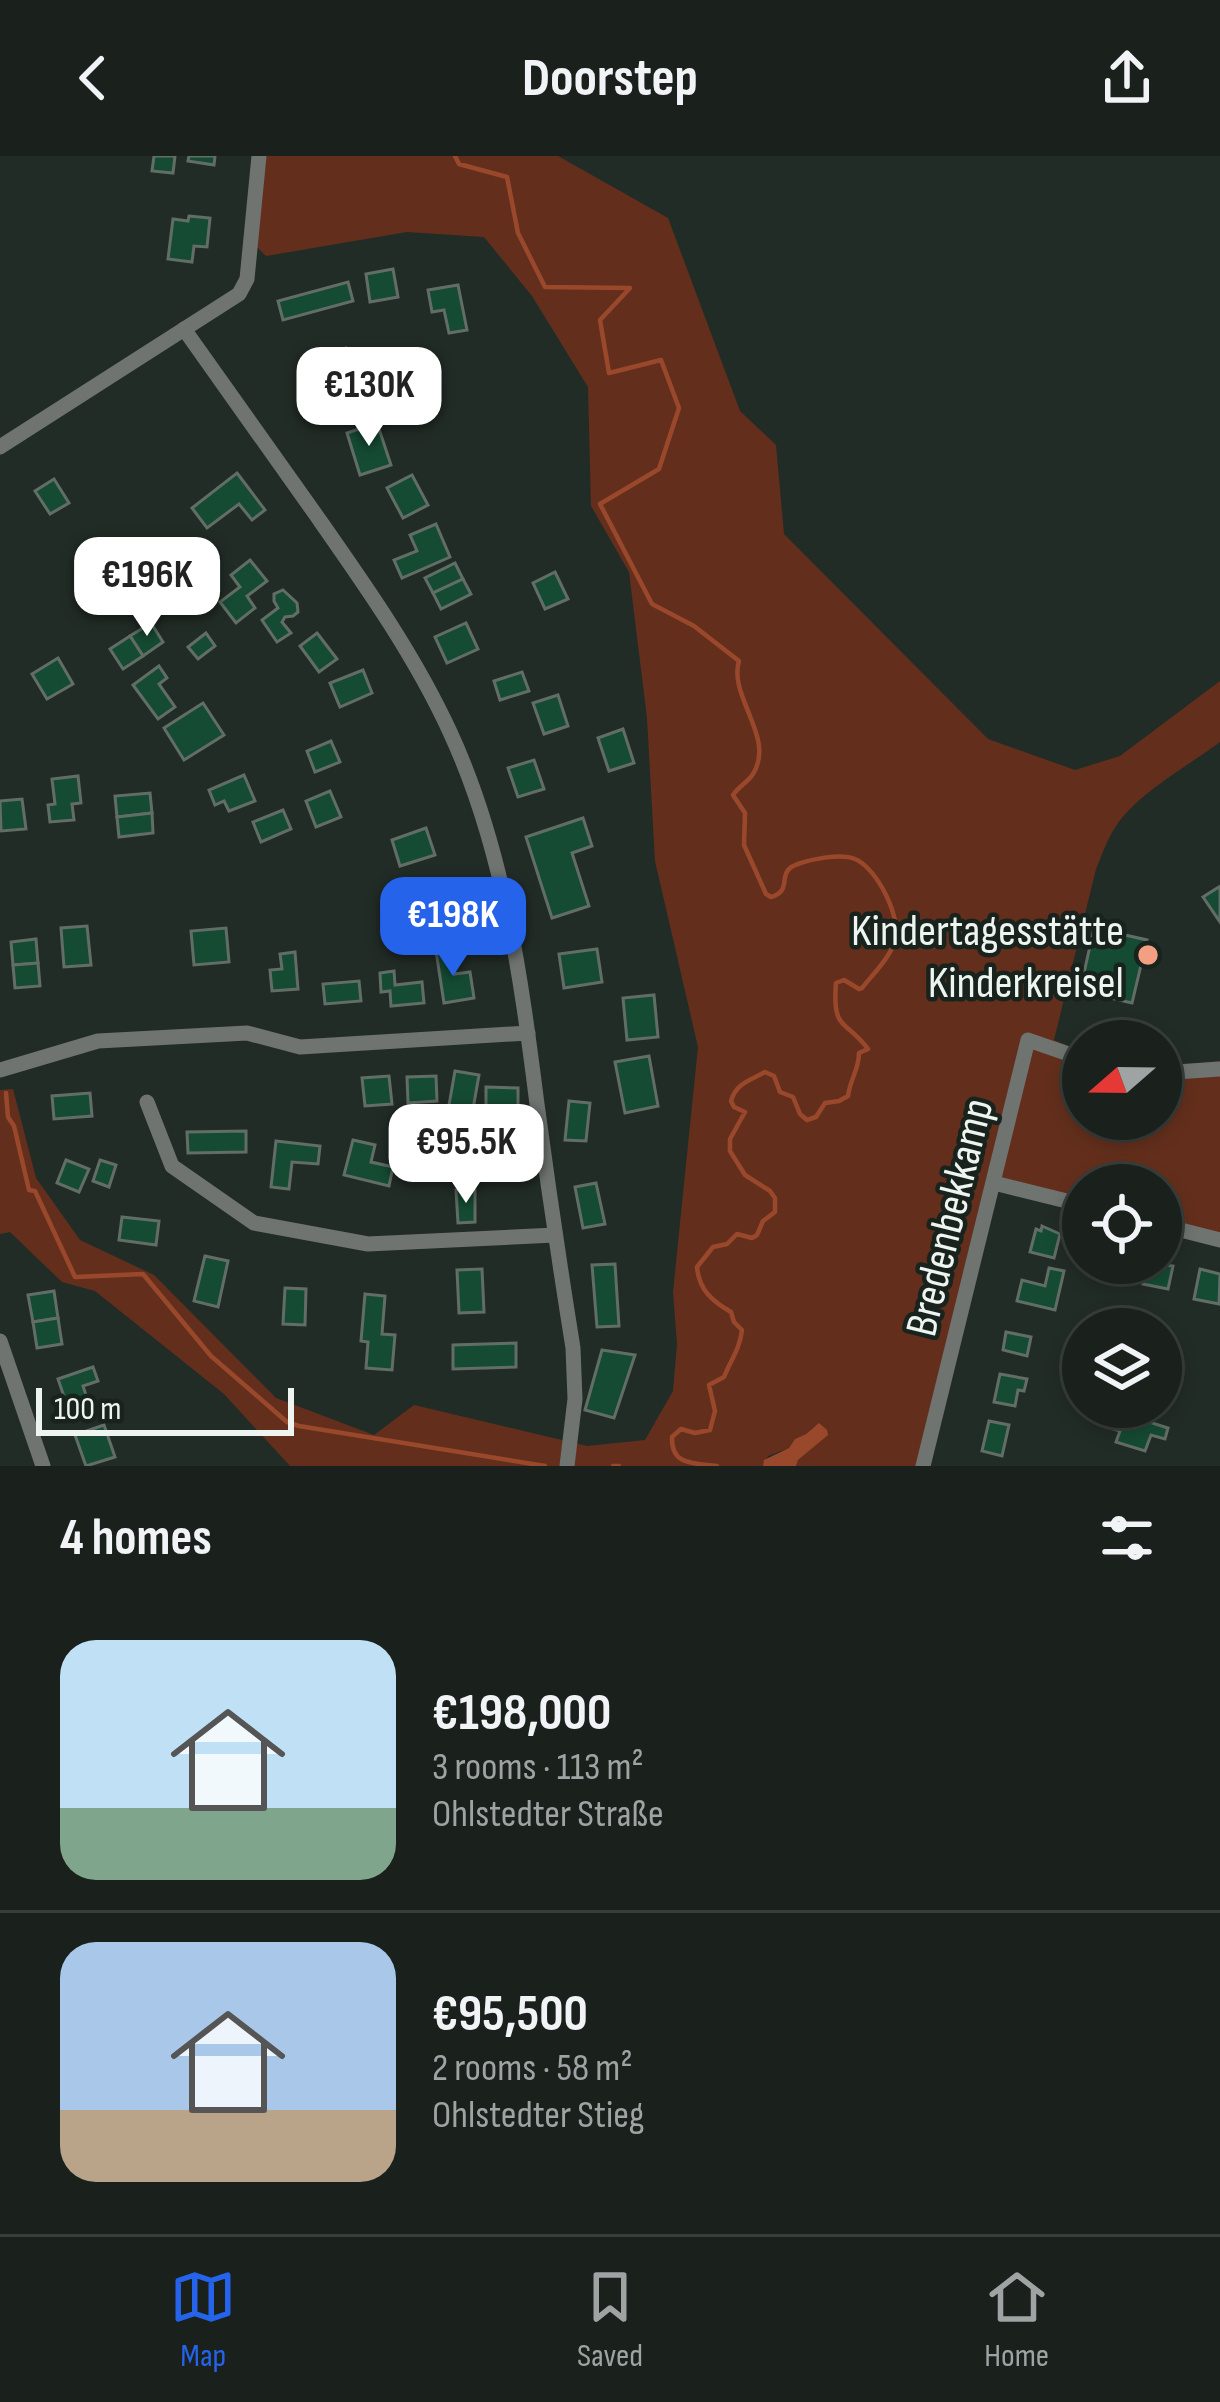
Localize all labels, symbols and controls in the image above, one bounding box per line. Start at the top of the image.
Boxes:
icon: back [60,45,126,111]
icon: share [1094,45,1160,111]
text: Doorstep [522,46,698,111]
pin: €130K [285,347,453,449]
text: €130K [324,362,415,409]
pin: €196K [63,537,231,639]
text: €196K [101,552,193,599]
pin: €198K [369,877,537,979]
text: €198K [407,892,499,939]
place label: Kindertagesstätte Kinderkreisel [851,904,1124,1011]
marker: Kindertagesstätte Kinderkreisel [1135,942,1161,968]
north arrow [1062,1020,1182,1140]
map controls [1062,1020,1182,1428]
street label: Bredenbekkamp [894,1093,1006,1342]
pin: €95.5K [368,1104,564,1206]
text: €95.5K [416,1119,516,1166]
button: locate [1062,1164,1182,1284]
button: layers [1062,1308,1182,1428]
scale bar [36,1382,294,1435]
text: 100 m [54,1389,121,1429]
icon: filters [1094,1505,1160,1571]
text: 4 homes [60,1508,212,1569]
text: €198,000 [432,1683,611,1744]
icon: home [156,1688,300,1832]
text: 3 rooms · 113 m² [432,1744,644,1791]
text: Ohlstedter Straße [432,1791,664,1838]
text: €95,500 [432,1984,588,2045]
icon: home [156,1990,300,2134]
text: 2 rooms · 58 m² [432,2045,633,2092]
text: Ohlstedter Stieg [432,2092,644,2139]
tab: Map [170,2264,236,2376]
tab: Saved [577,2264,643,2376]
tab: Home [984,2264,1050,2376]

